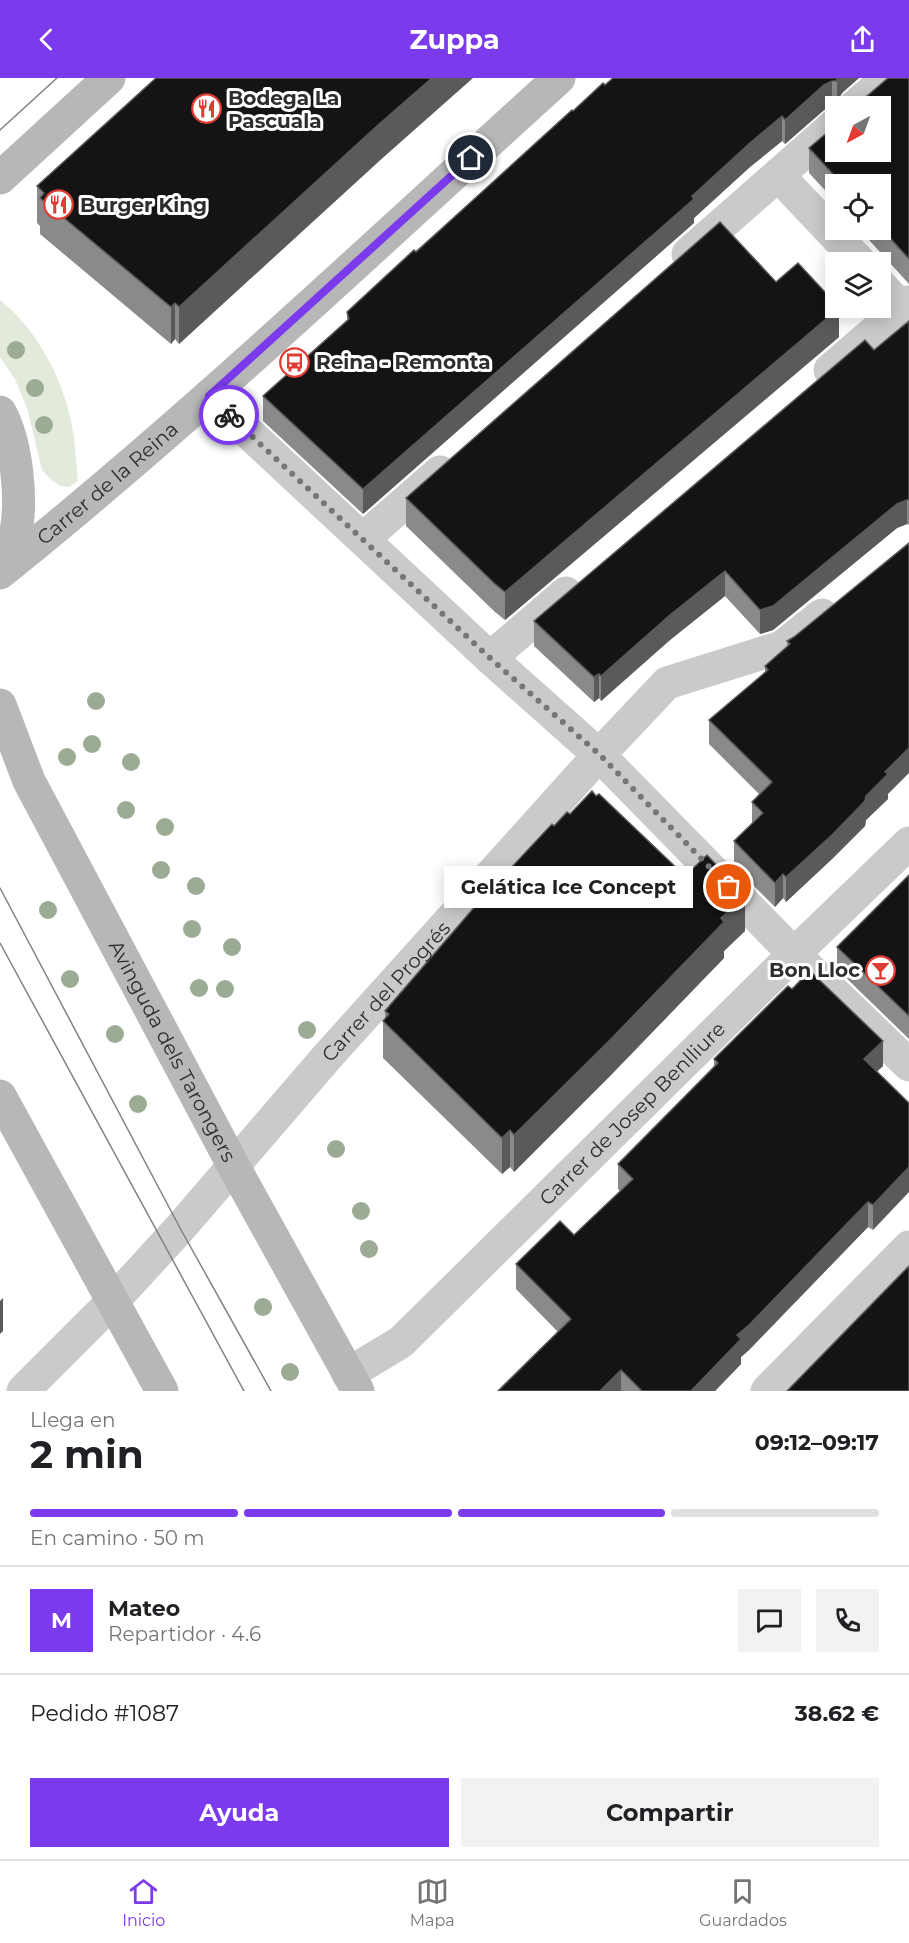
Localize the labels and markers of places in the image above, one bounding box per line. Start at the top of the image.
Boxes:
place label: Bodega La Pascuala [228,86,339,133]
restaurant icon: Bodega La Pascuala [191,93,223,125]
pin [445,132,496,183]
restaurant icon: Burger King [43,189,75,221]
place label: Burger King [80,193,207,217]
bus stop icon: Reina - Remonta [279,346,311,378]
place label: Reina - Remonta [316,350,491,374]
pin [703,861,754,912]
callout: Gelática Ice Concept [444,866,693,908]
bar icon: Bon Lloc [865,954,897,986]
place label: Bon Lloc [769,958,860,982]

